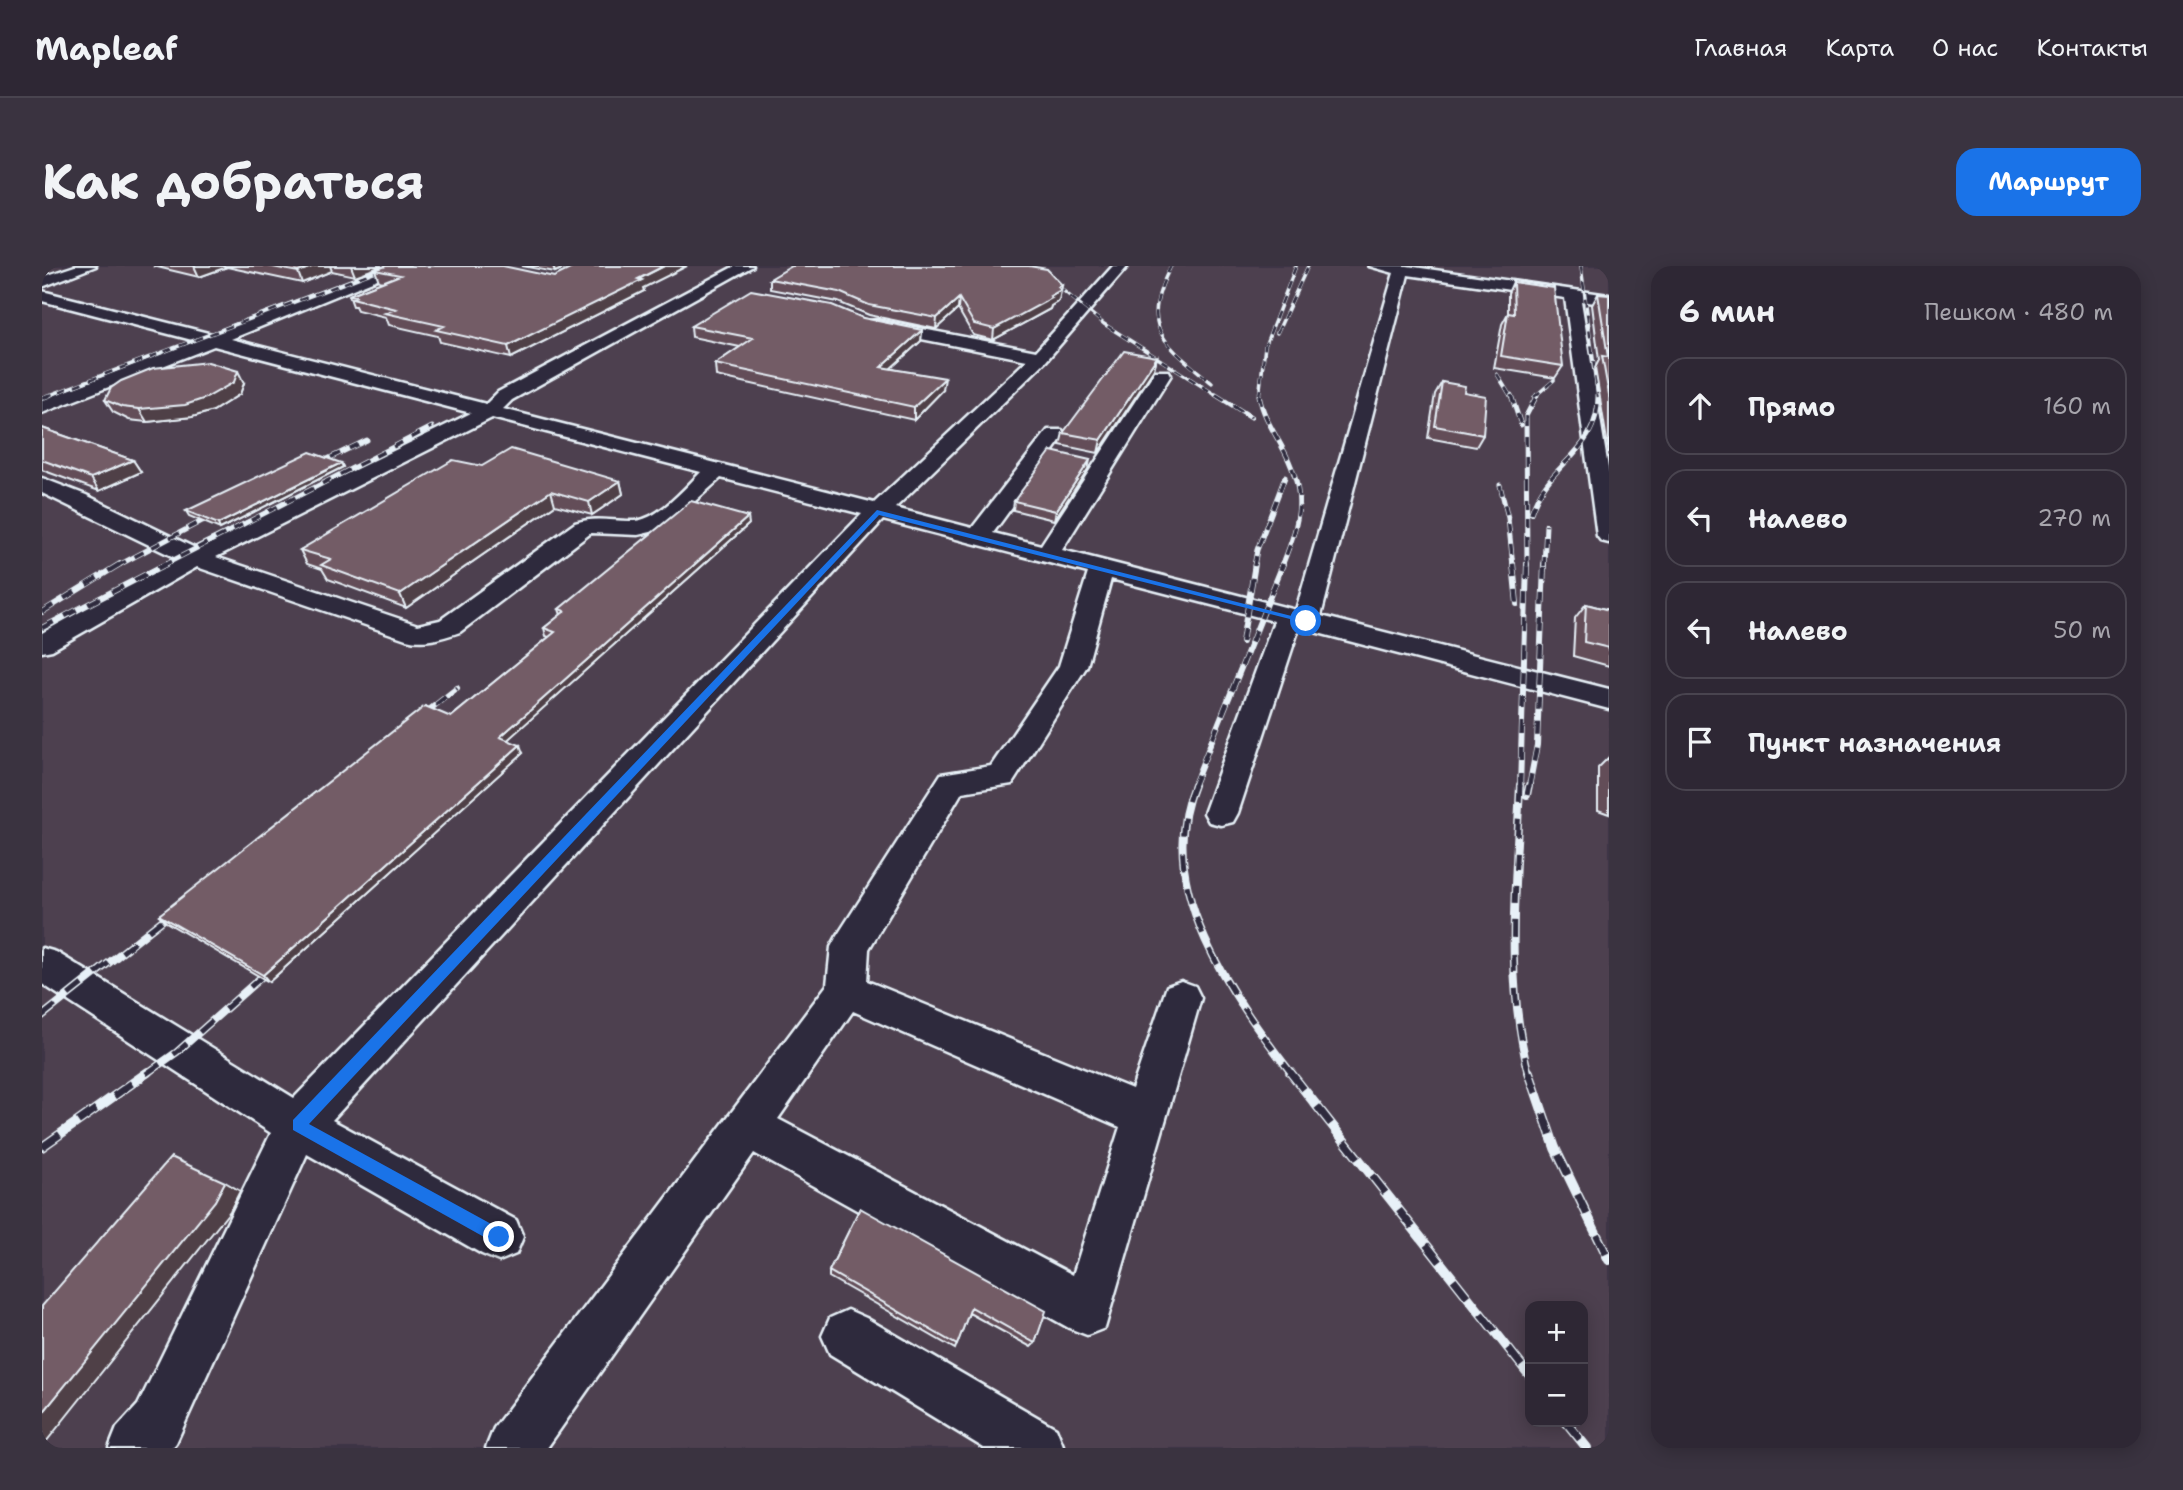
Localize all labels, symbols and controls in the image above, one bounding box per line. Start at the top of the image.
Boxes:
text: Mapleaf [35,26,178,71]
text: Главная [1694,32,1787,64]
text: Карта [1825,32,1894,64]
text: О нас [1932,32,1998,64]
text: Контакты [2036,32,2148,64]
button: Маршрут [1956,148,2141,216]
text: Как добраться [42,149,424,215]
text: 6 мин [1679,291,1775,332]
text: Пешком · 480 m [1924,297,2113,327]
icon: ahead [1681,387,1719,425]
text: Прямо [1748,389,1836,424]
text: 160 m [2043,391,2111,421]
icon: left [1681,499,1719,537]
text: Налево [1748,501,1848,536]
text: 270 m [2037,503,2111,533]
route start [1290,605,1321,636]
icon: left [1681,611,1719,649]
text: Налево [1748,613,1848,648]
text: 50 m [2053,615,2111,645]
icon: arrive [1681,723,1719,761]
text: Пункт назначения [1748,725,2001,760]
route end [483,1221,514,1252]
map controls [1525,1301,1588,1427]
button: + [1525,1301,1588,1364]
button: − [1525,1364,1588,1427]

